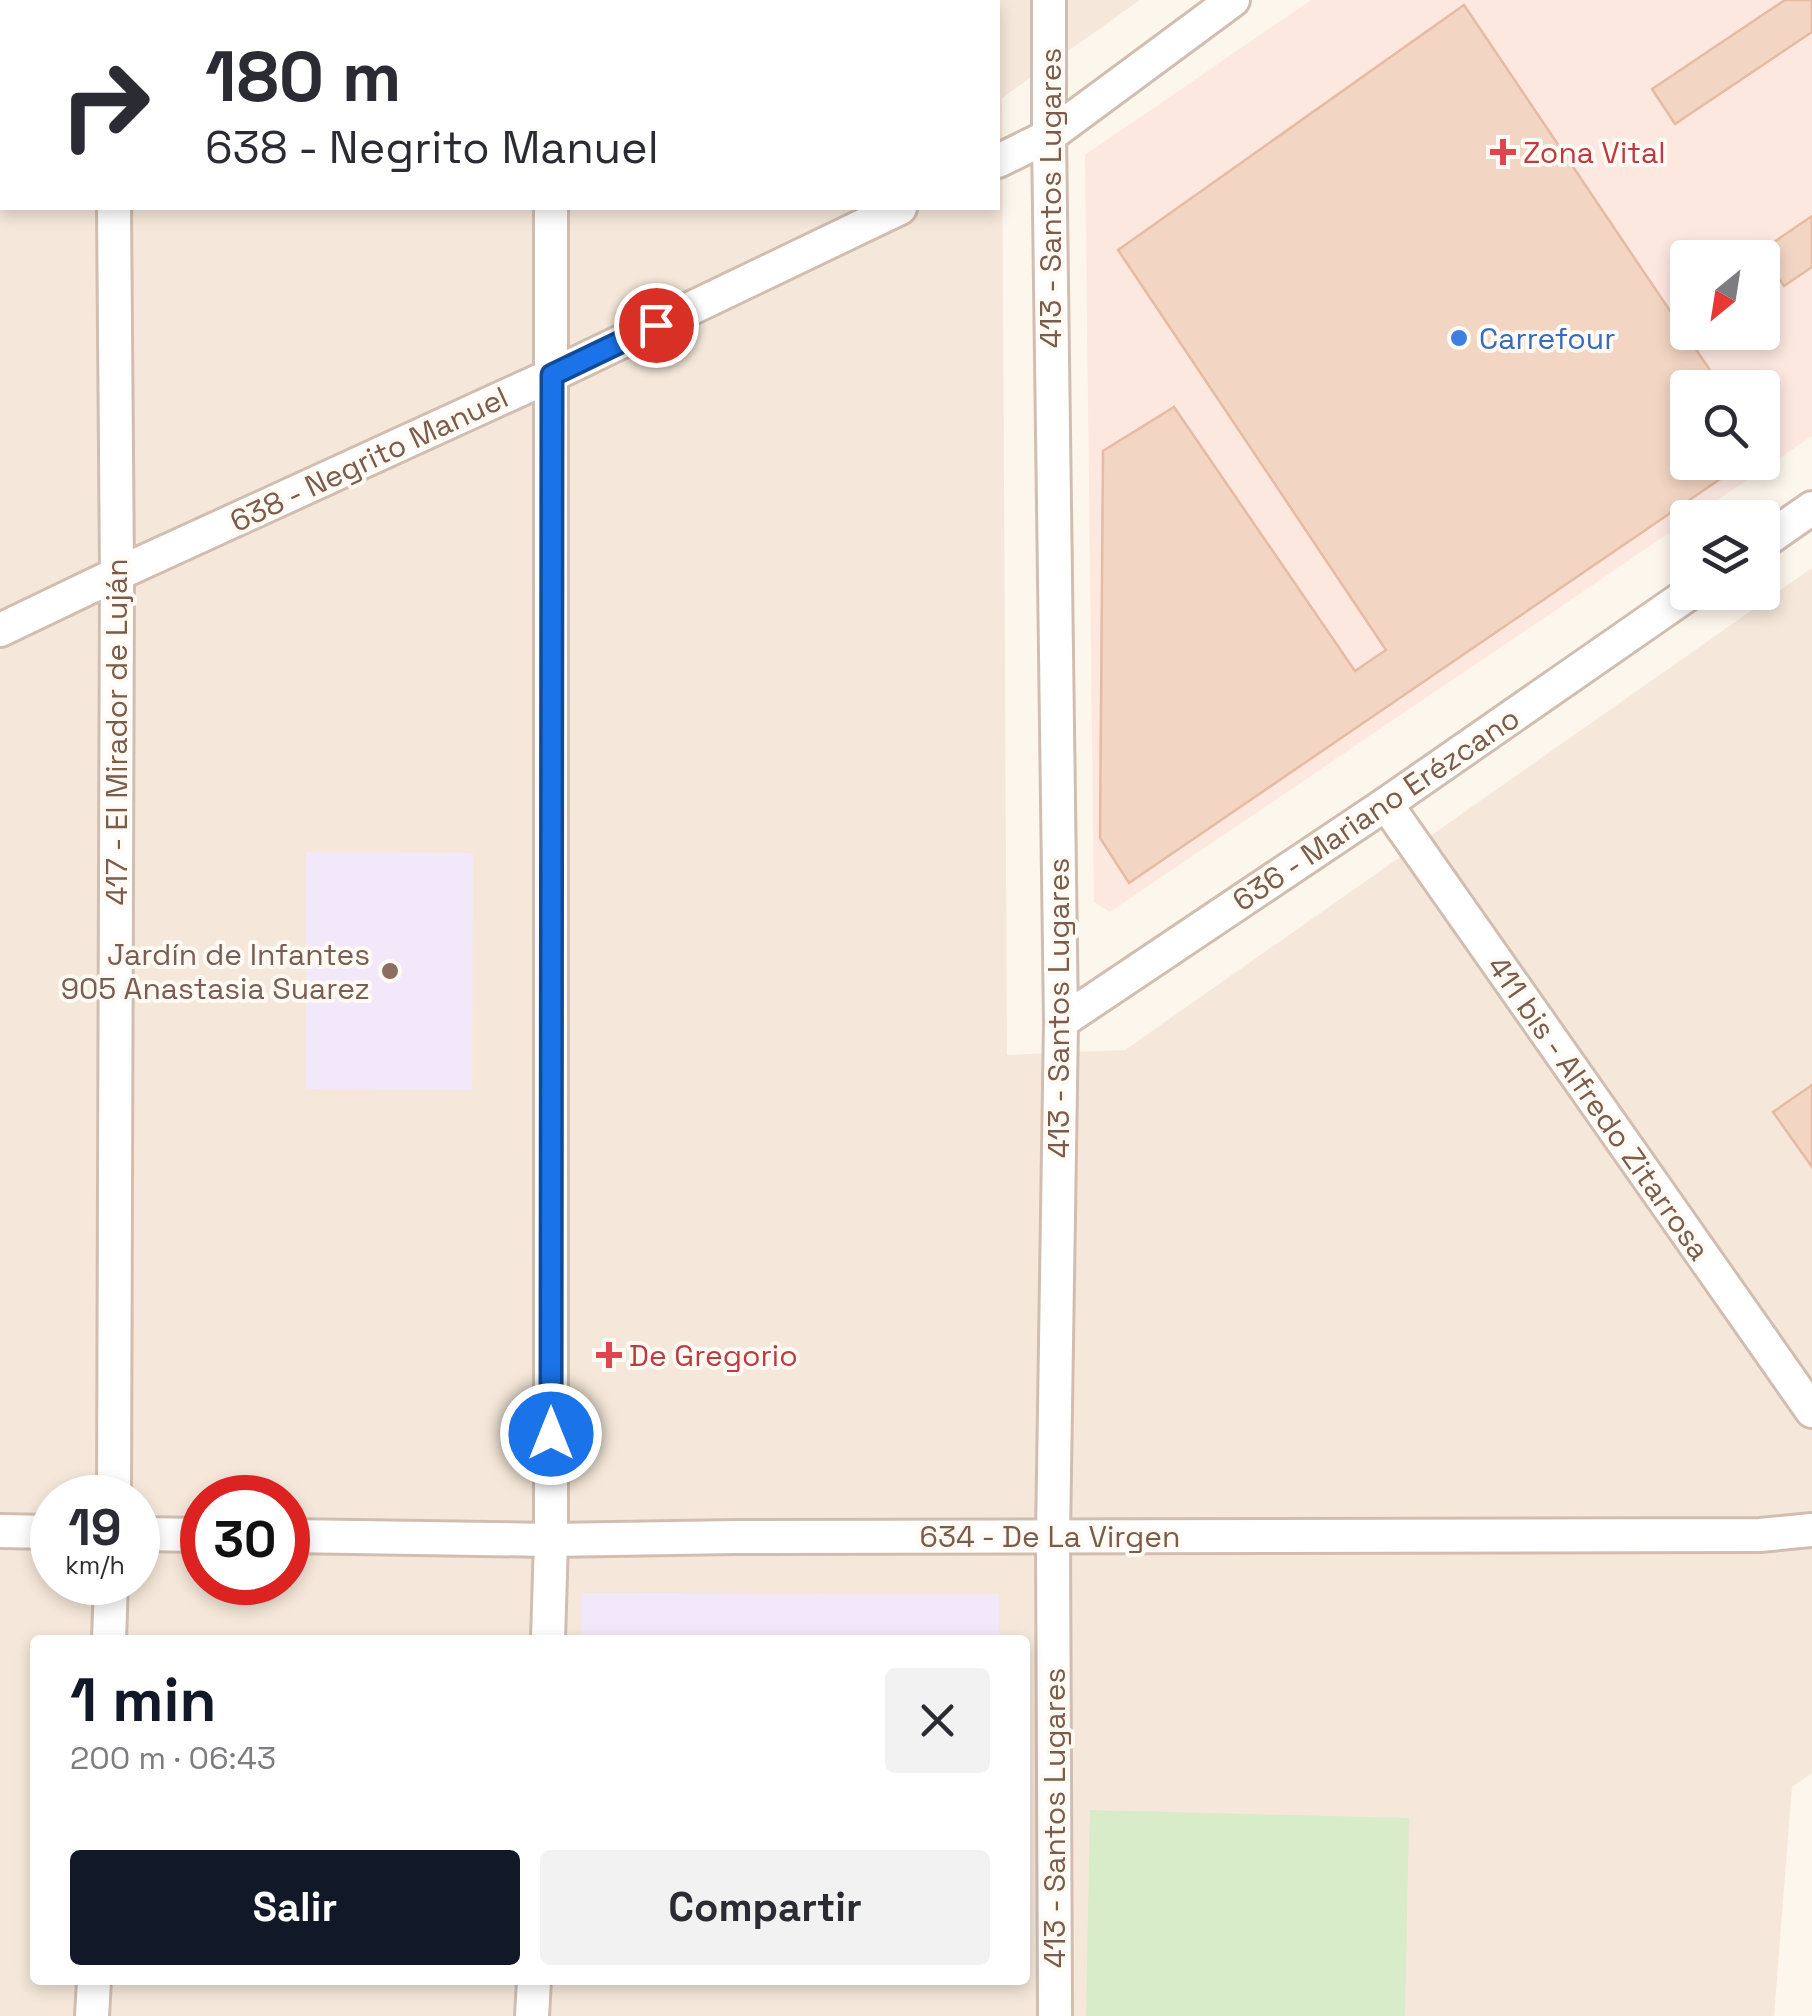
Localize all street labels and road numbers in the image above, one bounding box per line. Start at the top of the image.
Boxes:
street label: 413 - Santos Lugares [1031,48,1070,348]
street label: 638 - Negrito Manuel [224,377,514,541]
street label: 417 - El Mirador de Luján [97,558,136,906]
street label: 636 - Mariano Erézcano [1225,698,1527,920]
street label: 413 - Santos Lugares [1039,858,1078,1158]
street label: 411 bis - Alfredo Zitarrosa [1479,948,1719,1268]
street label: 634 - De La Virgen [920,1517,1180,1556]
street label: 413 - Santos Lugares [1035,1668,1074,1968]

